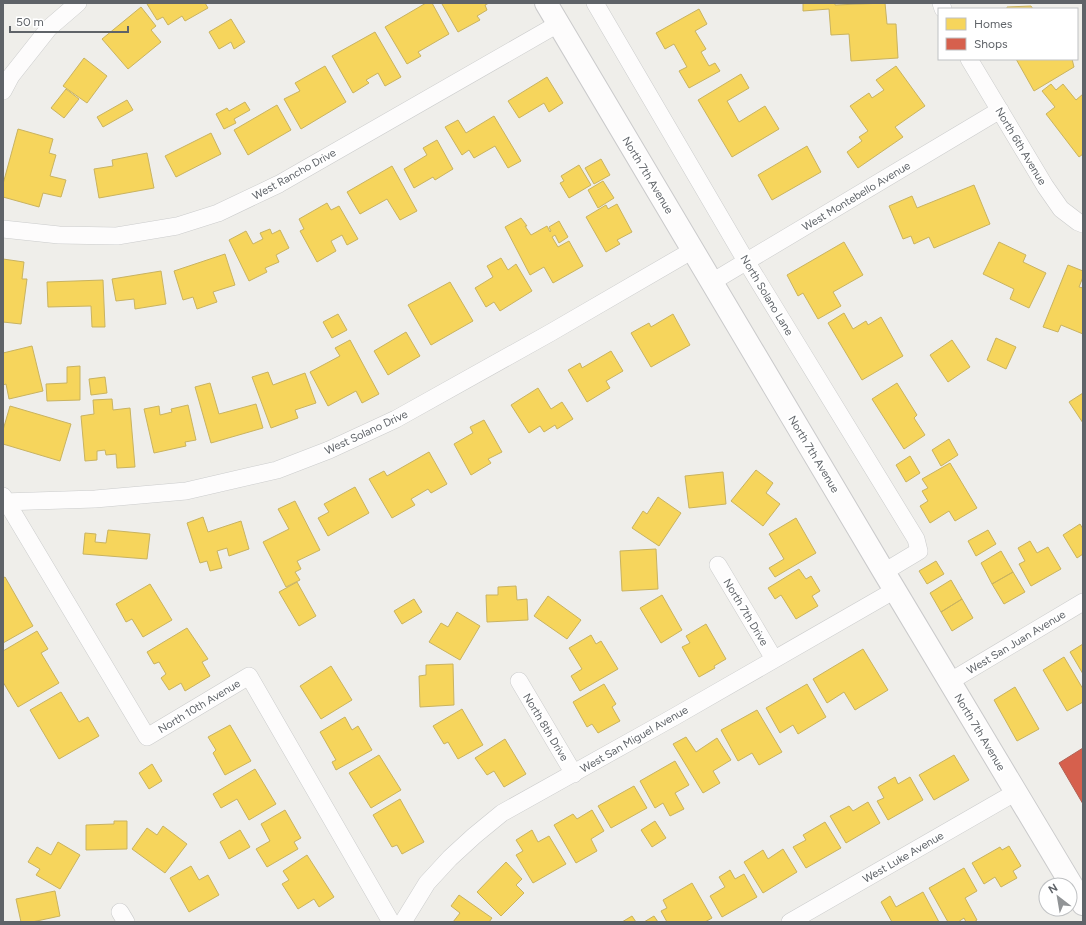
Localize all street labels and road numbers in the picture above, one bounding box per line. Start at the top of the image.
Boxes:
street label: North 6th Avenue [992,105,1049,187]
street label: North 7th Avenue [619,134,676,216]
street label: West Rancho Drive [250,146,338,203]
street label: West Montebello Avenue [800,159,913,234]
street label: North Solano Lane [737,253,796,338]
street label: West Solano Drive [323,408,410,457]
street label: North 7th Avenue [785,413,842,495]
street label: North 7th Drive [720,576,771,648]
street label: West San Juan Avenue [965,608,1068,677]
street label: North 10th Avenue [156,677,243,736]
street label: North 8th Drive [520,691,571,764]
street label: North 7th Avenue [951,691,1008,773]
street label: West San Miguel Avenue [578,703,690,776]
street label: West Luke Avenue [861,829,946,886]

